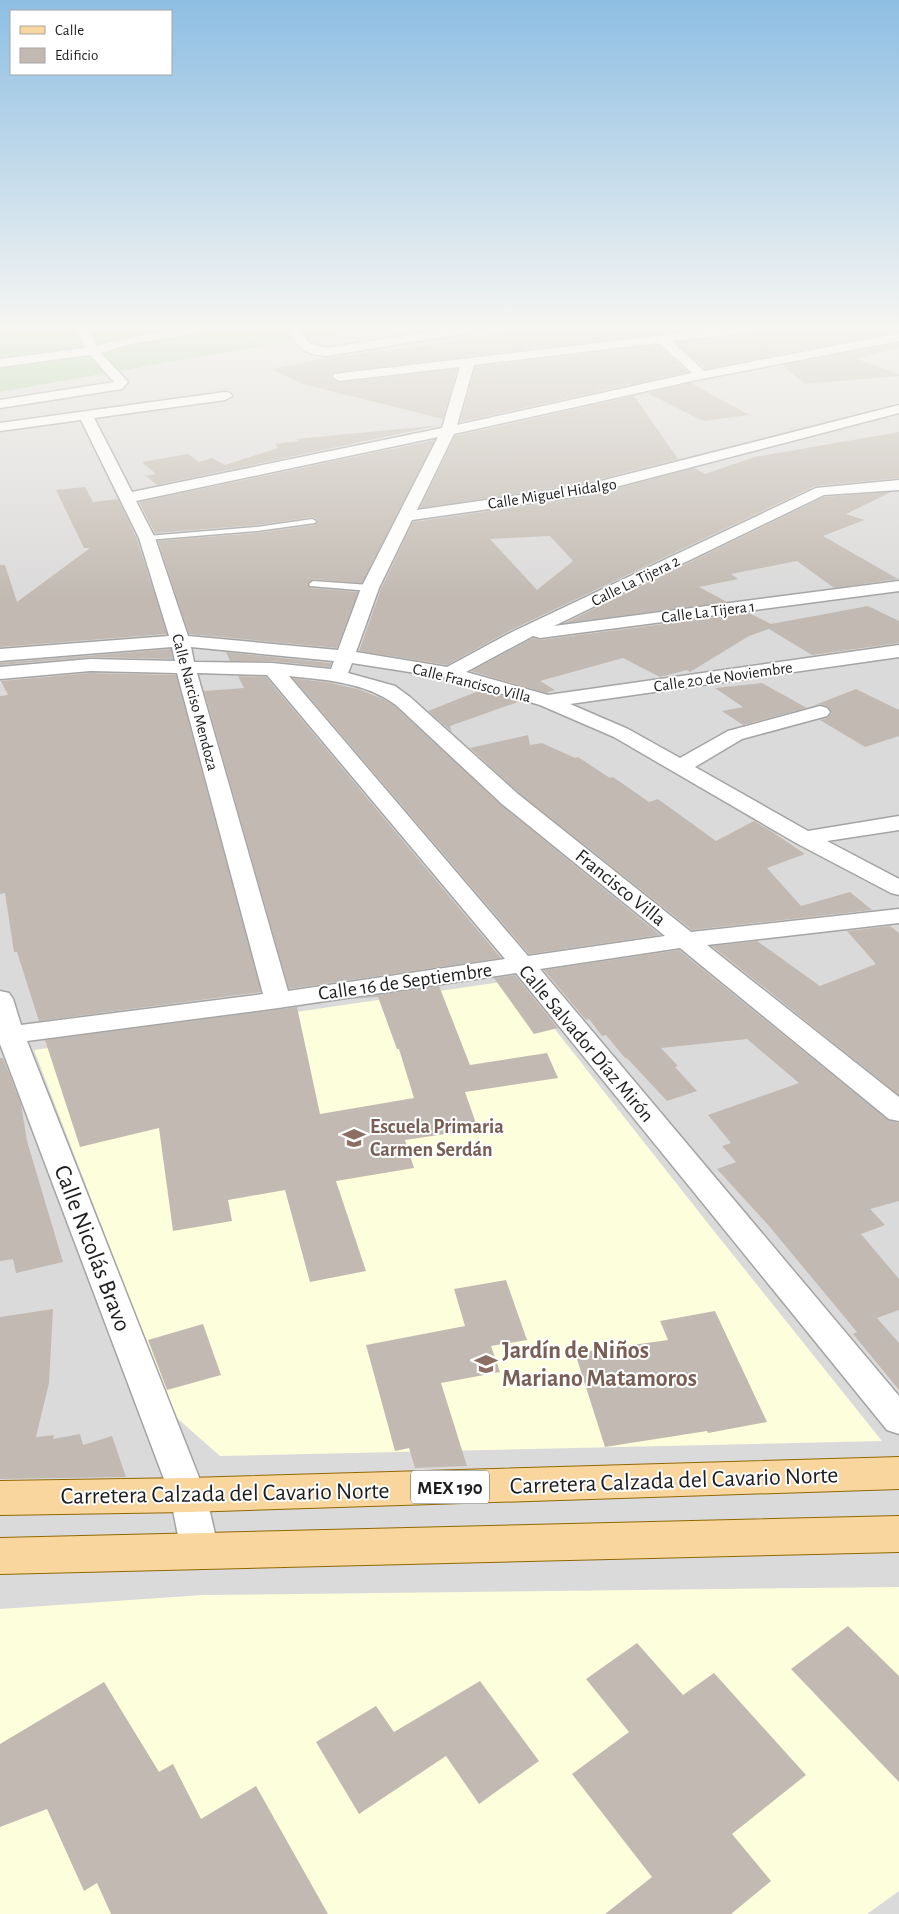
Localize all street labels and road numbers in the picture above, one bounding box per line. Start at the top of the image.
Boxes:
street label: Calle Miguel Hidalgo [487,476,618,512]
street label: Calle La Tijera 2 [589,553,683,610]
street label: Calle La Tijera 1 [660,598,756,627]
street label: Calle Narciso Mendoza [169,632,221,772]
street label: Calle 20 de Noviembre [653,659,794,695]
street label: Calle Francisco Villa [411,661,533,705]
street label: Francisco Villa [572,846,669,930]
street label: Calle 16 de Septiembre [317,960,493,1004]
street label: Calle Salvador Díaz Mirón [515,961,657,1126]
street label: Calle Nicolás Bravo [49,1162,135,1335]
street label: Carretera Calzada del Cavario Norte [509,1463,839,1499]
road number: MEX 190 [411,1470,489,1504]
street label: Carretera Calzada del Cavario Norte [60,1479,390,1509]

